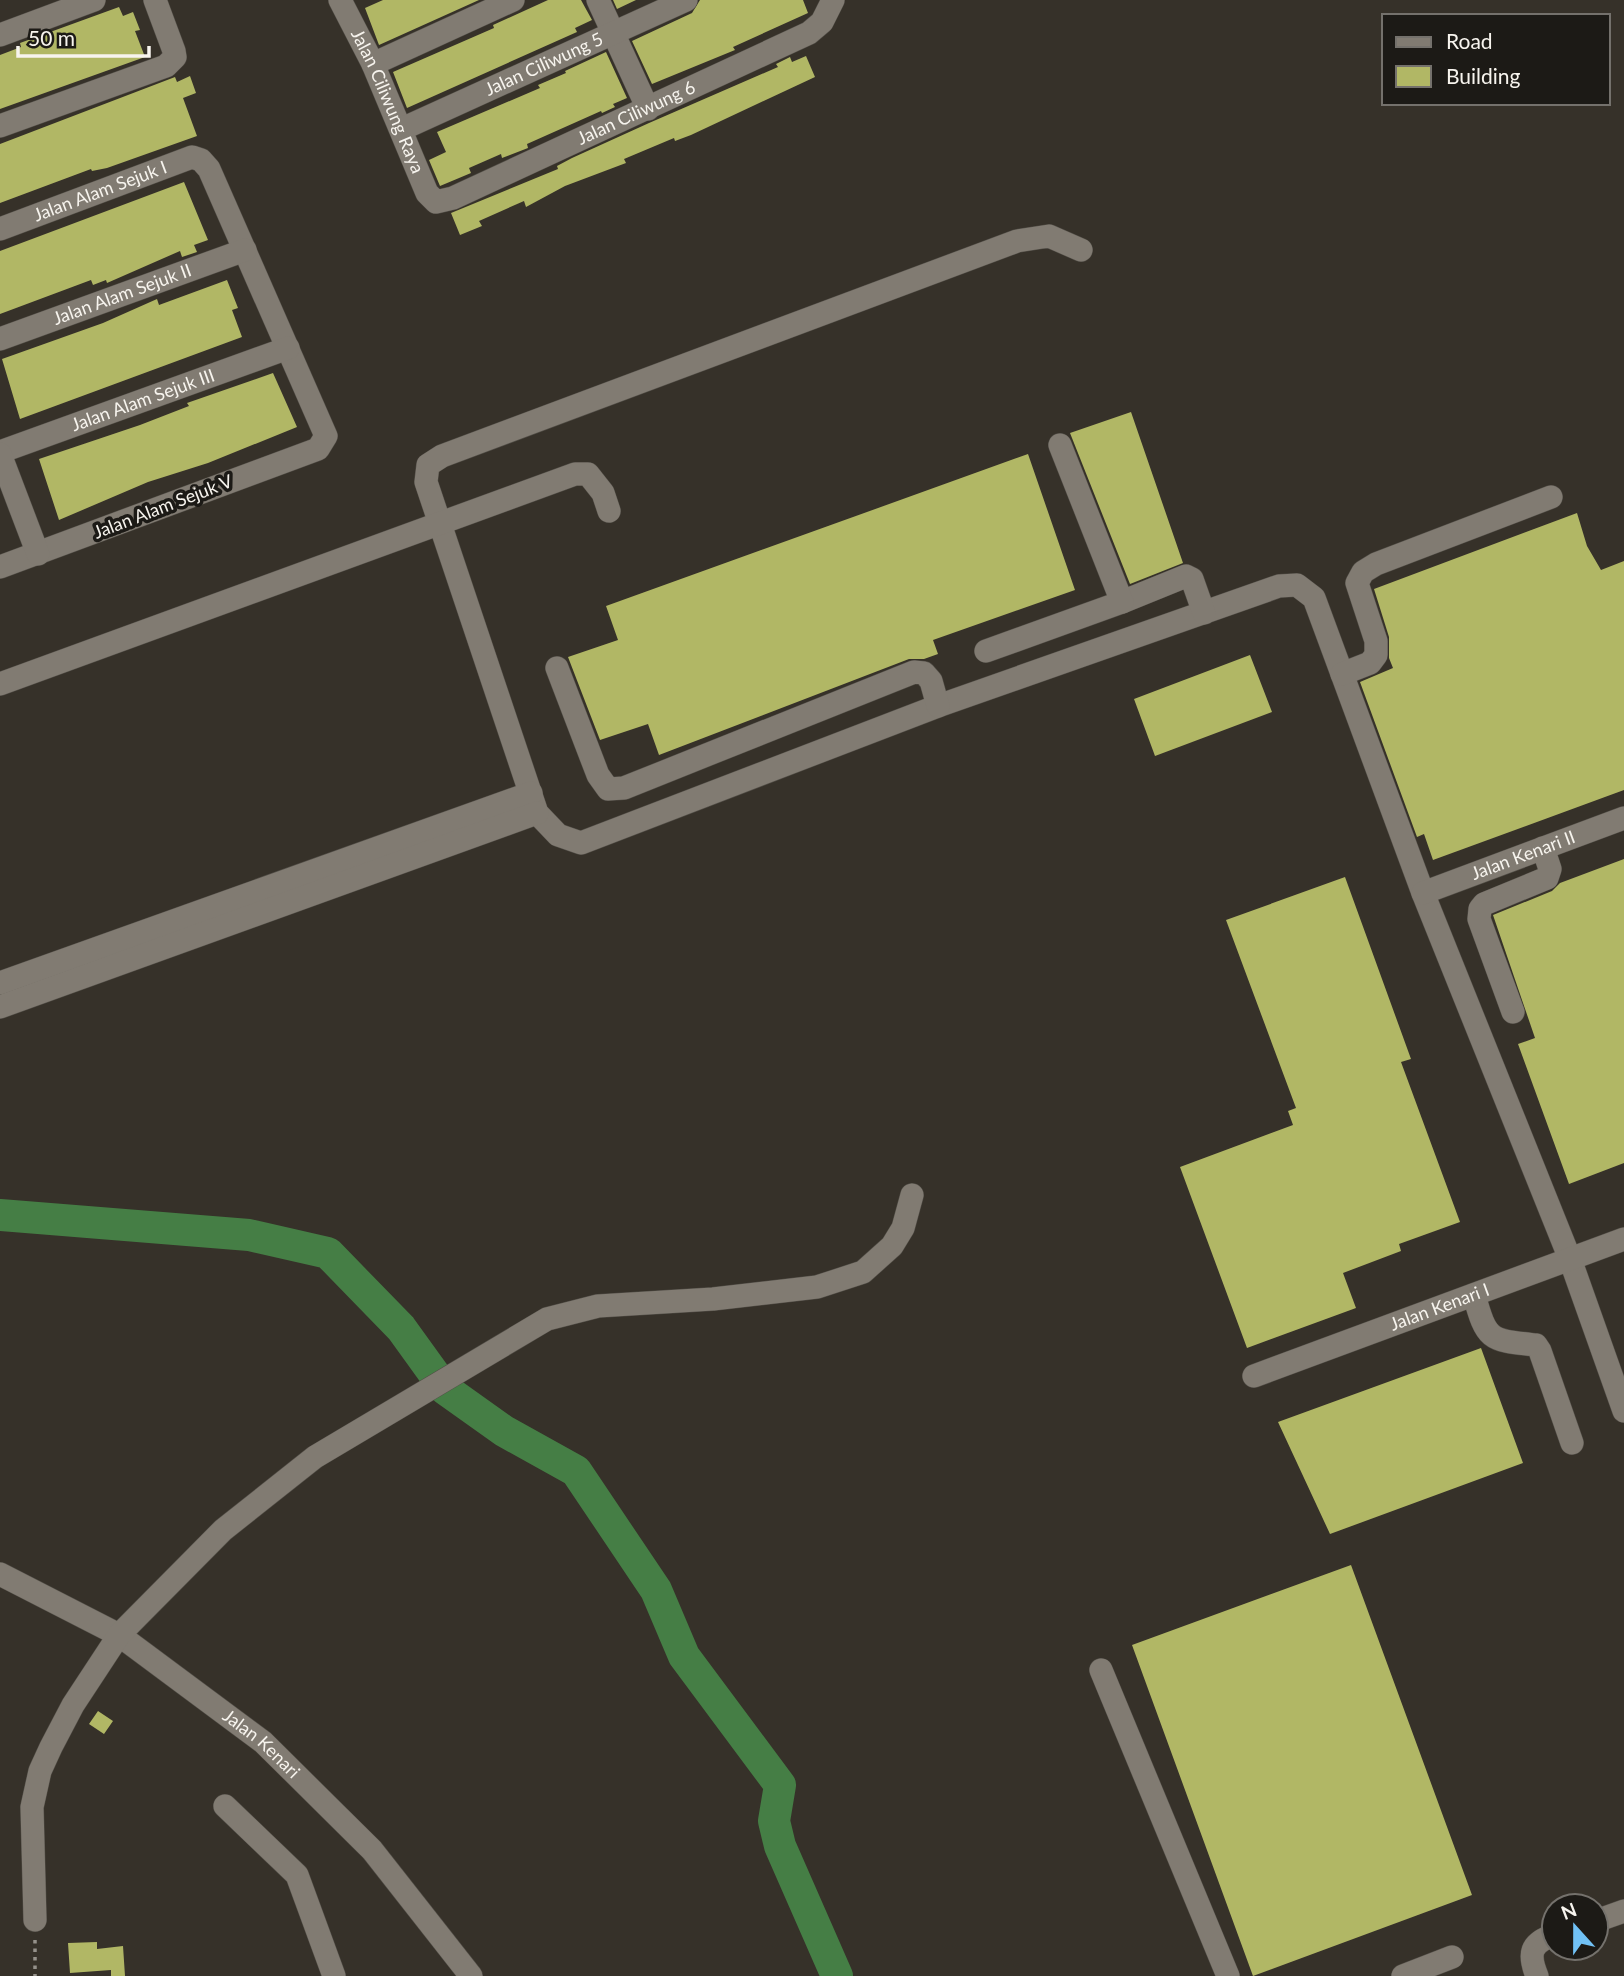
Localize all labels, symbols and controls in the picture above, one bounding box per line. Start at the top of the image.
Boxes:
scale bar [18,14,149,58]
legend [1382,14,1610,105]
text: 50 m [28,25,75,50]
street label: Jalan Ciliwung Raya [347,25,429,176]
street label: Jalan Ciliwung 5 [481,27,606,100]
text: Road [1446,28,1493,53]
text: Building [1446,63,1521,88]
street label: Jalan Ciliwung 6 [573,75,698,149]
street label: Jalan Alam Sejuk I [30,155,170,225]
street label: Jalan Alam Sejuk II [50,258,194,329]
street label: Jalan Alam Sejuk III [68,363,217,435]
street label: Jalan Alam Sejuk V [90,469,236,543]
street label: Jalan Kenari II [1468,825,1578,884]
street label: Jalan Kenari I [1387,1278,1492,1335]
street label: Jalan Kenari [219,1704,305,1782]
north arrow [1540,1892,1610,1962]
text: N [1558,1897,1580,1924]

